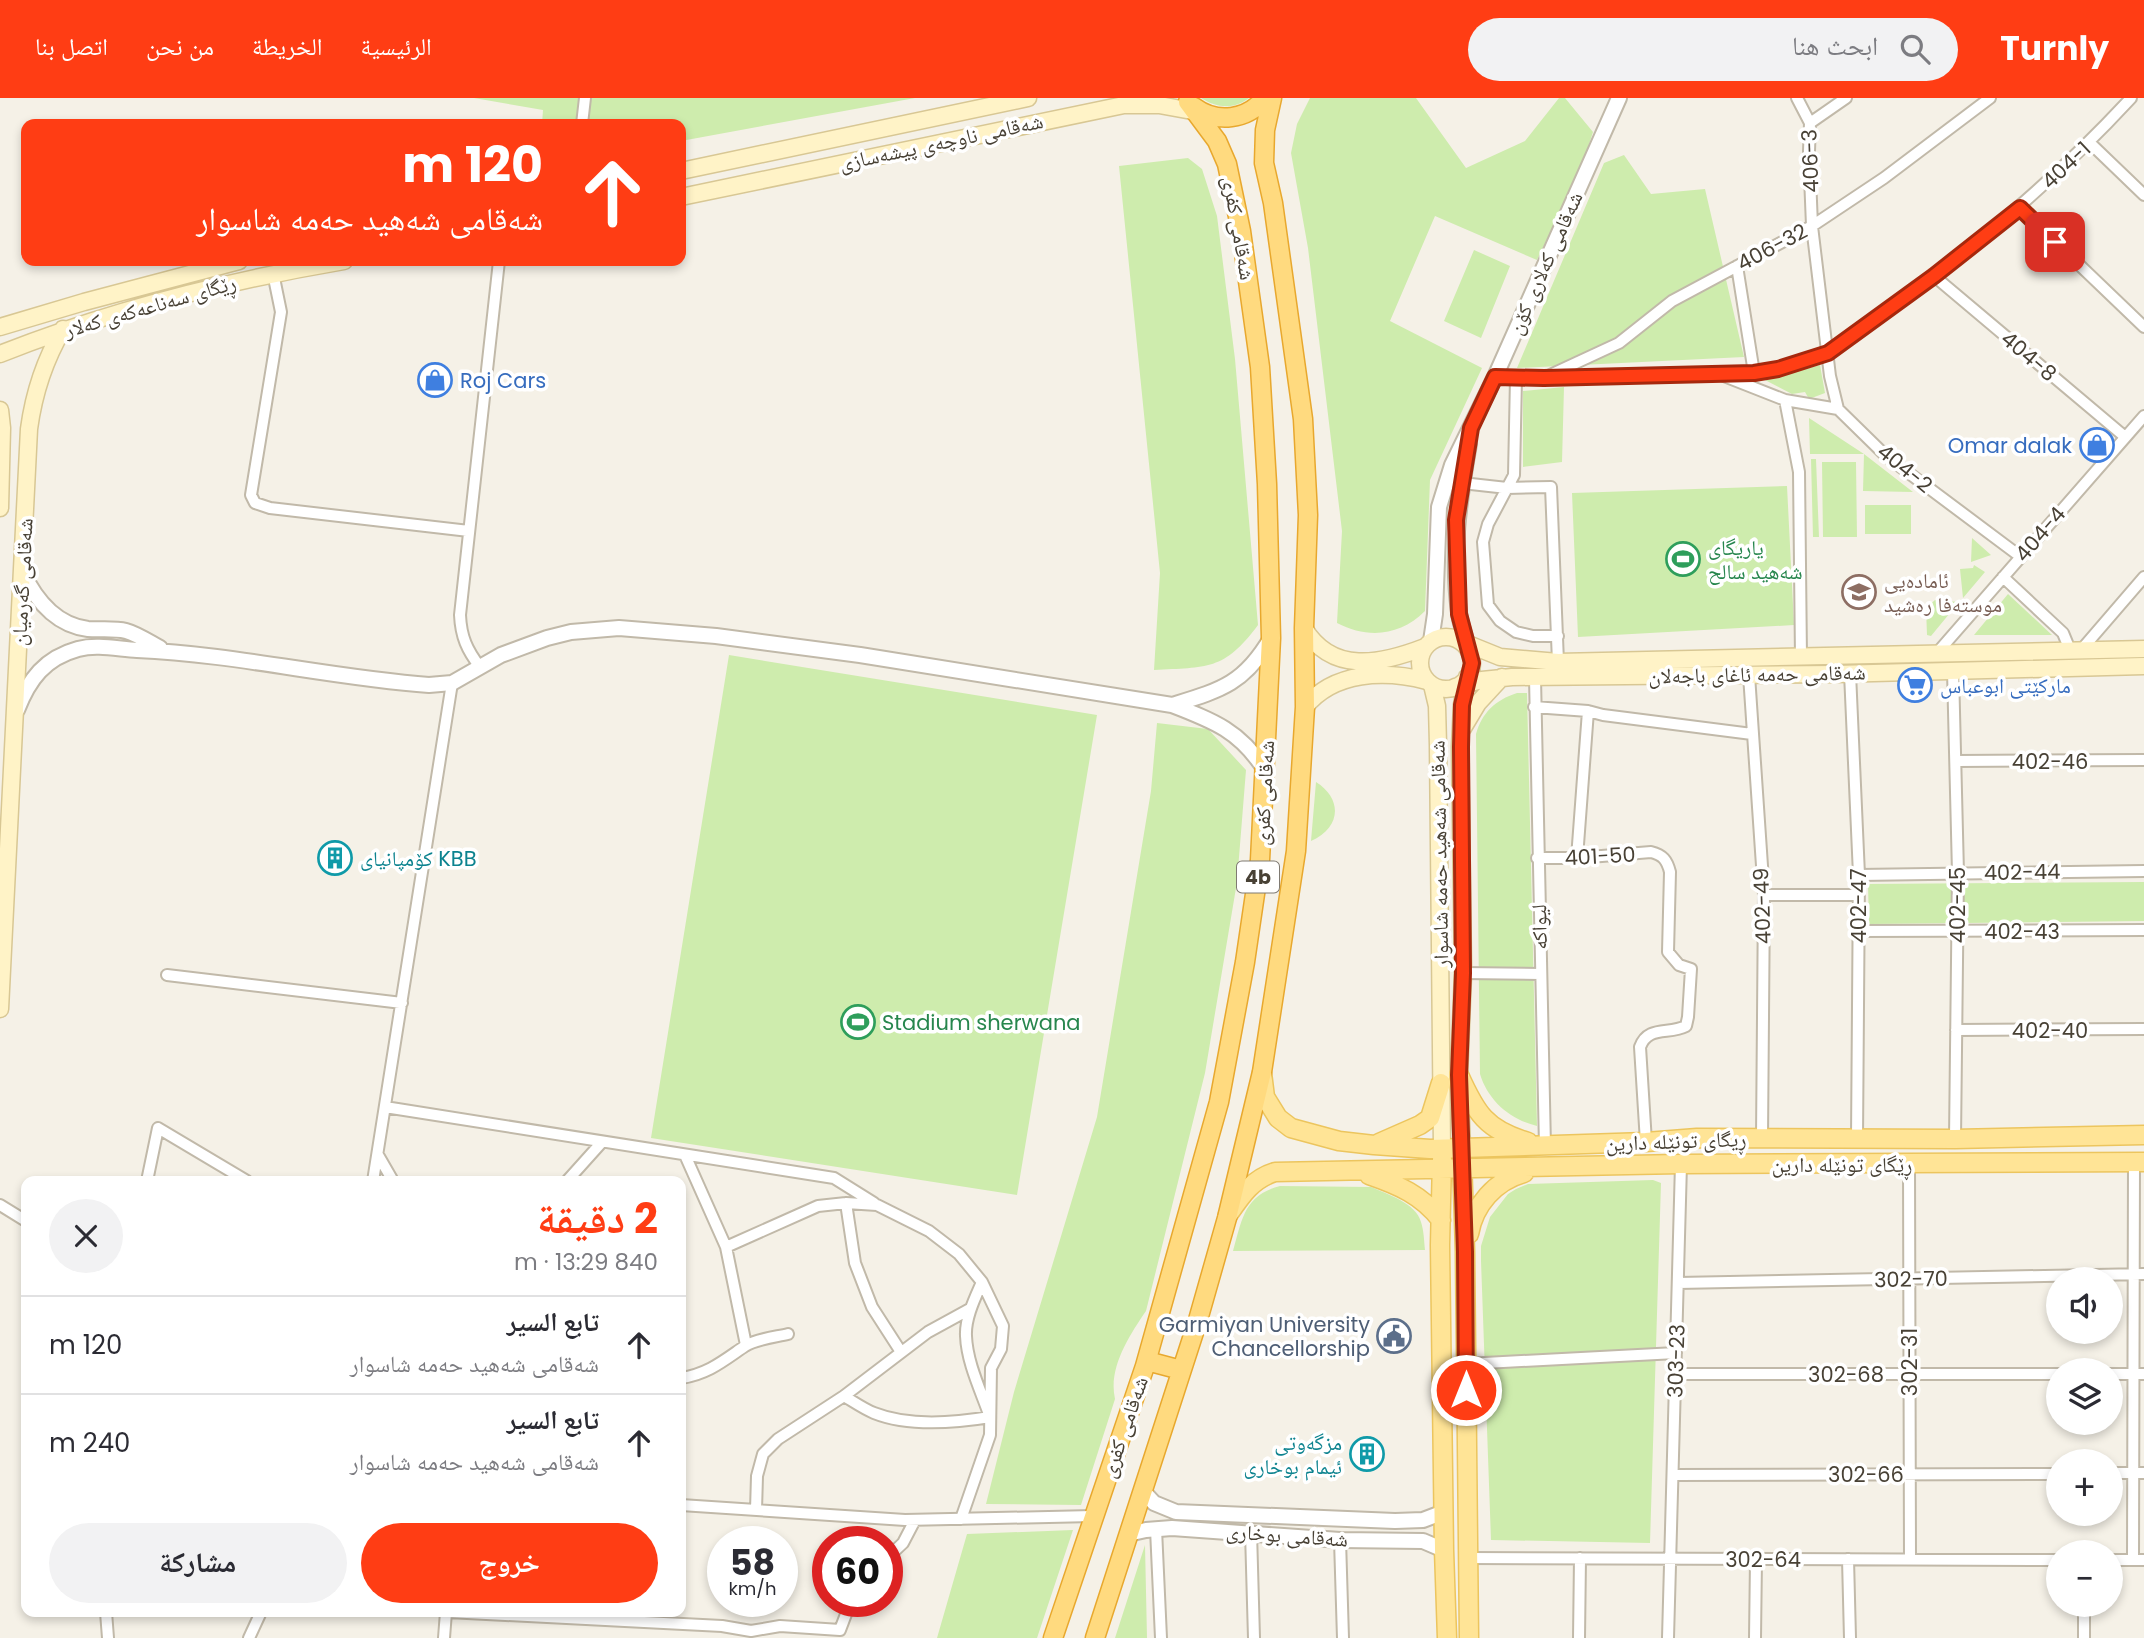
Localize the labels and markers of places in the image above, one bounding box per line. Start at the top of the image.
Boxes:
pin [2025,212,2085,272]
shop icon: Roj Cars [416,361,454,399]
place label: Roj Cars [460,366,546,395]
shop icon: Omar dalak [2078,426,2116,464]
place label: Omar dalak [1948,431,2072,460]
place label: یاریگای شەهید سالح [1708,533,1803,586]
sports icon: یاریگای شەهید سالح [1664,540,1702,578]
place label: ئامادەیی موستەفا رەشید [1884,566,2002,619]
school or university icon: ئامادەیی موستەفا رەشید [1840,573,1878,611]
supermarket icon: مارکێتی ابوعباس [1896,666,1934,704]
place label: مارکێتی ابوعباس [1940,671,2071,700]
building icon: کۆمپانیای KBB [316,839,354,877]
place label: کۆمپانیای KBB [360,844,477,873]
sports icon: Stadium sherwana [839,1003,877,1041]
place label: Stadium sherwana [882,1008,1081,1037]
place label: Garmiyan University Chancellorship [1159,1310,1370,1363]
public building icon: Garmiyan University Chancellorship [1375,1317,1413,1355]
place label: مزگەوتی ئیمام بوخاری [1243,1428,1342,1481]
building icon: مزگەوتی ئیمام بوخاری [1348,1435,1386,1473]

